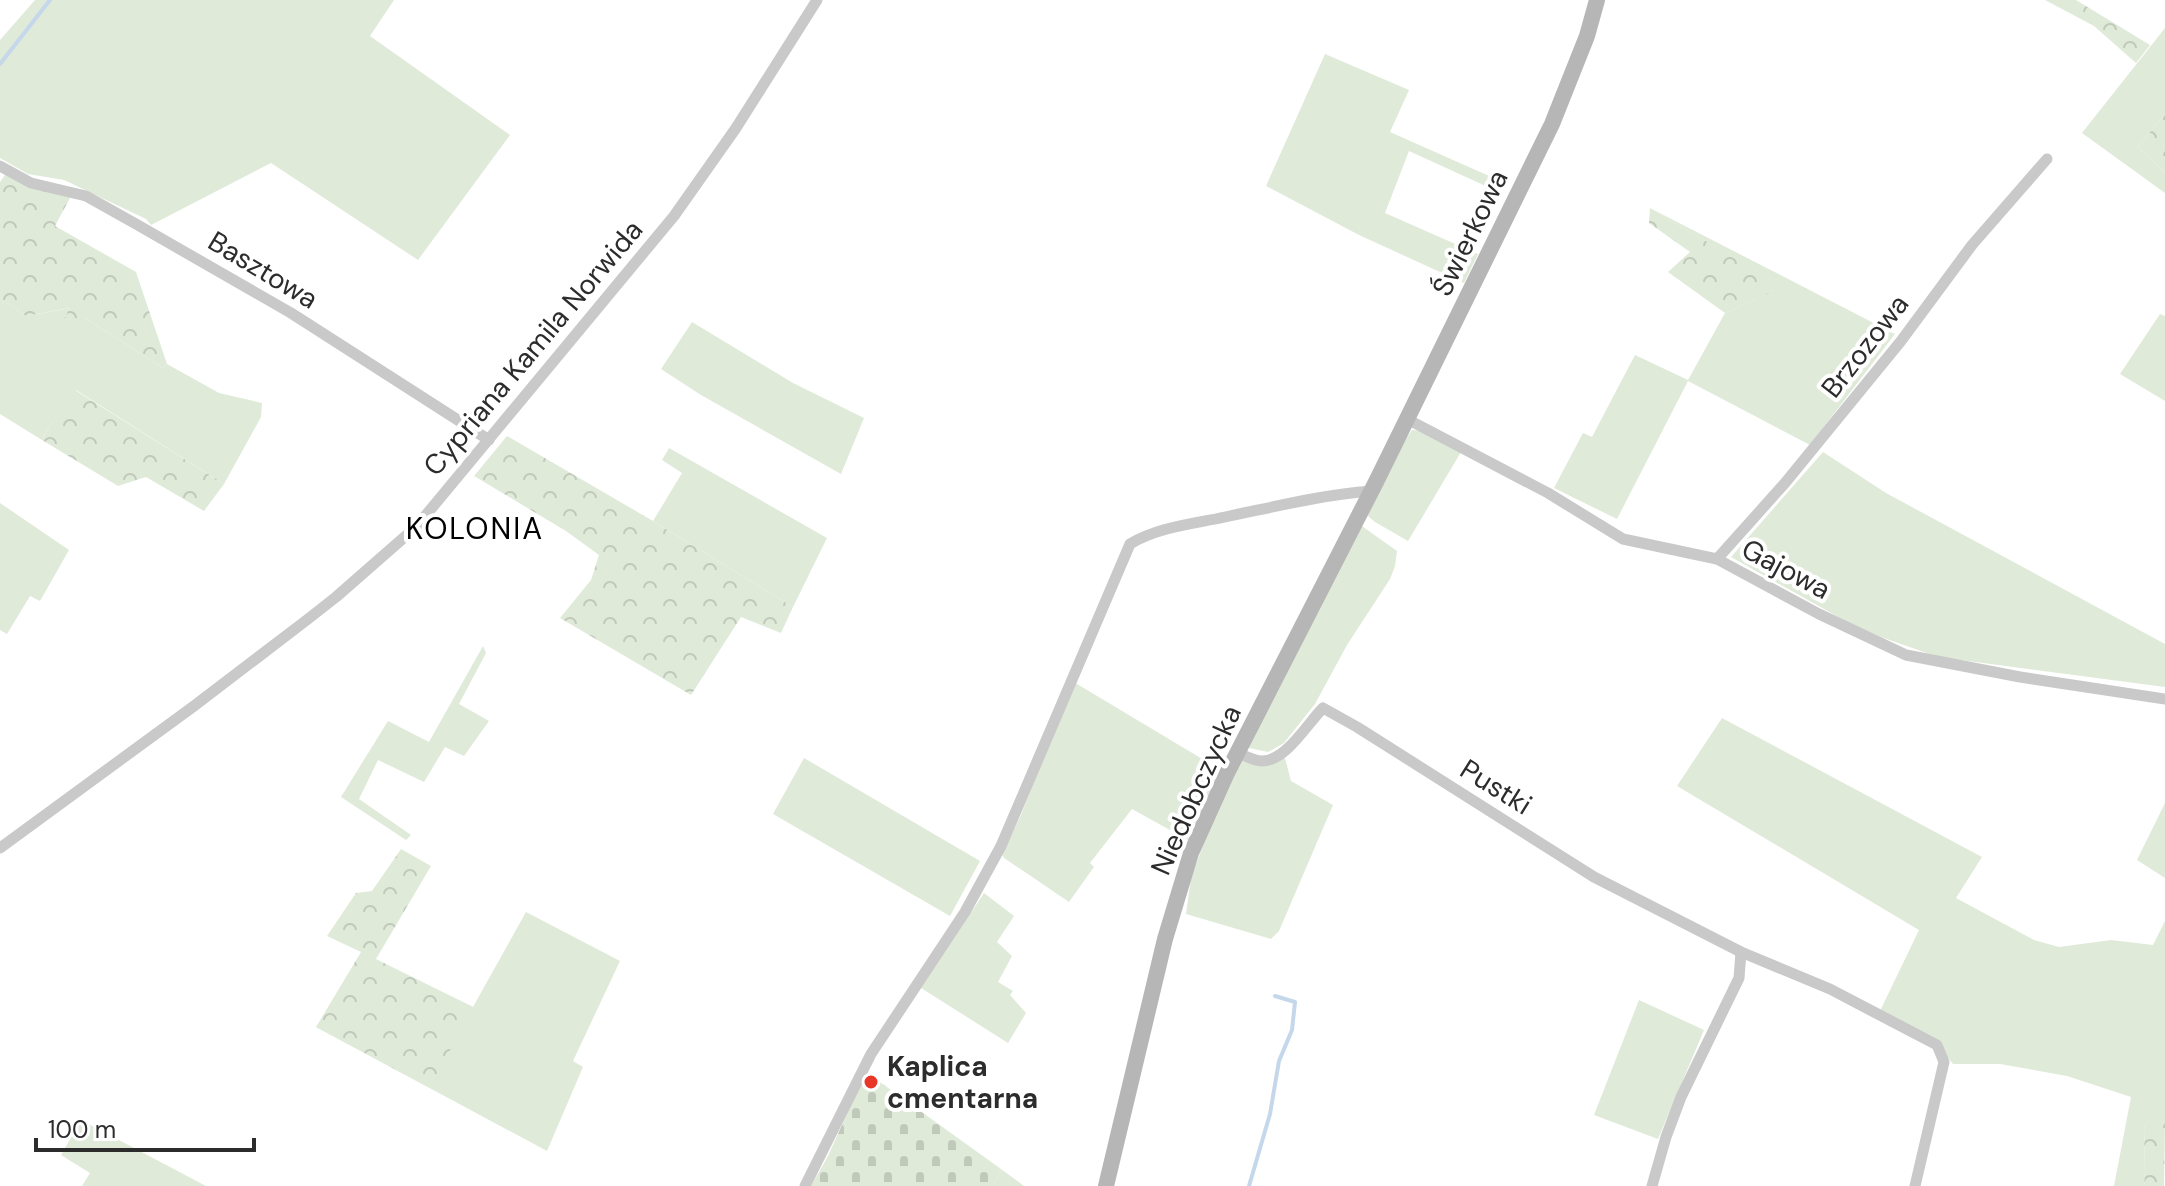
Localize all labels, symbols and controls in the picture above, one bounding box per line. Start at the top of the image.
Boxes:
street label: Świerkowa [1424,164,1516,302]
street label: Cypriana Kamila Norwida [415,212,651,484]
street label: Basztowa [201,223,325,317]
street label: Brzozowa [1813,287,1917,405]
district label: KOLONIA [406,509,544,548]
street label: Gajowa [1735,530,1837,608]
street label: Niedobczycka [1142,699,1250,881]
street label: Pustki [1453,751,1539,823]
place label: Kaplica cmentarna [887,1048,1038,1117]
marker: Kaplica cmentarna [862,1073,880,1091]
scale bar [36,1102,254,1152]
text: 100 m [48,1114,116,1145]

